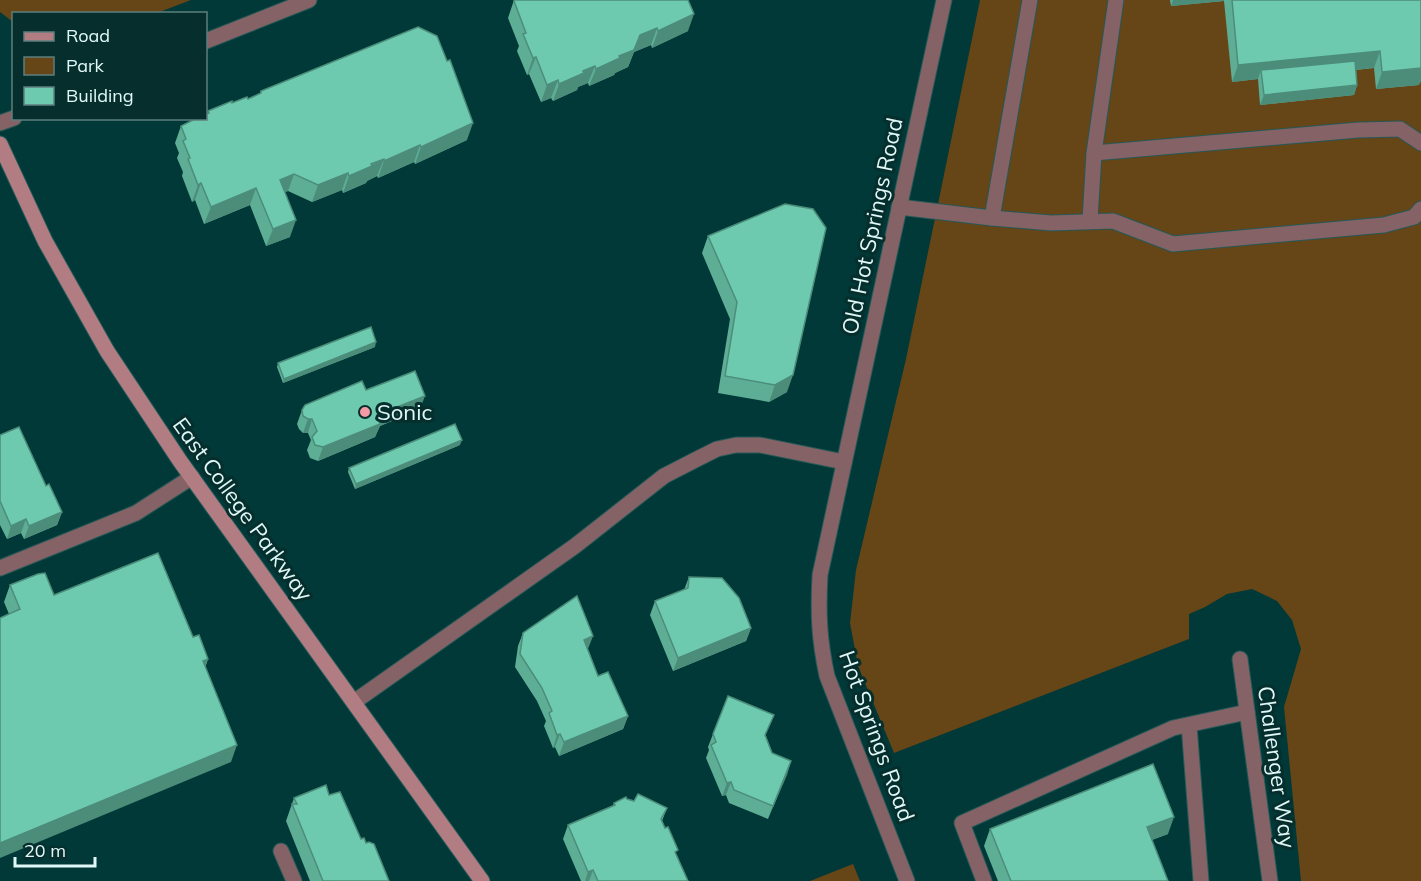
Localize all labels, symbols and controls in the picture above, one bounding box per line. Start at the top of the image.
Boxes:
legend [12,12,207,120]
text: Road [66,24,110,47]
text: Park [66,54,105,77]
text: Building [66,84,134,107]
street label: Old Hot Springs Road [835,115,909,337]
place label: Sonic [377,398,432,426]
marker: Sonic [358,405,372,419]
street label: East College Parkway [167,412,319,607]
street label: Hot Springs Road [833,647,921,825]
street label: Challenger Way [1252,684,1302,850]
scale bar [15,830,94,868]
text: 20 m [24,839,66,862]

